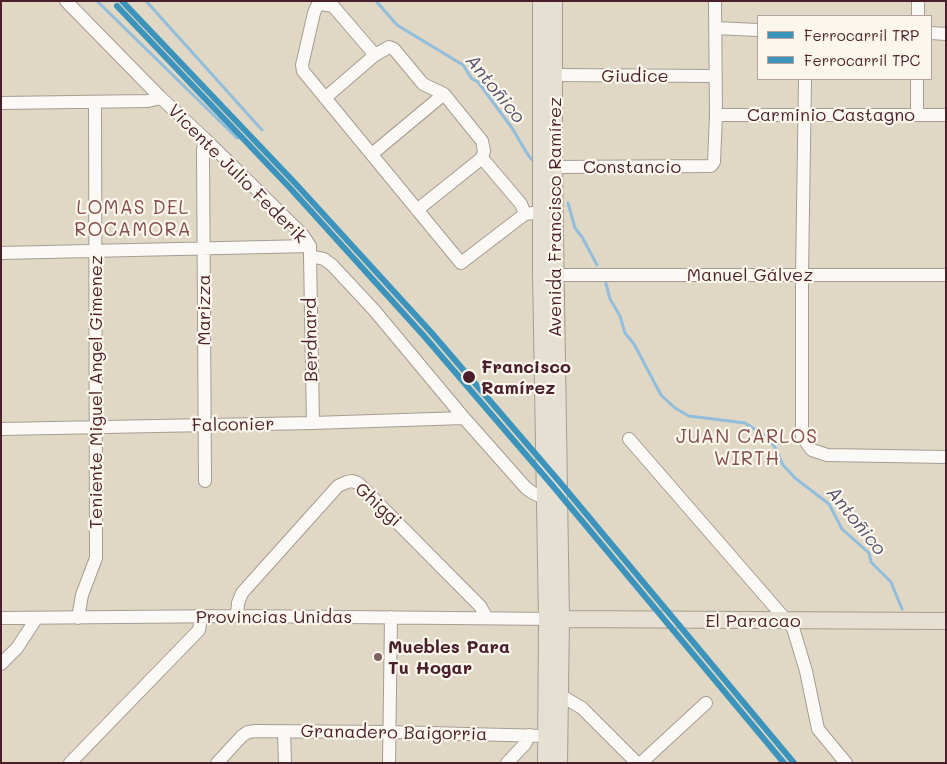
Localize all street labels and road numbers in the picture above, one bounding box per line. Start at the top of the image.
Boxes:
street label: Giudice [601,65,669,87]
street label: Avenida Francisco Ramírez [544,97,566,337]
street label: Vicente Julio Federik [163,100,311,248]
street label: Carminio Castagno [747,104,915,126]
street label: Constancio [583,156,681,178]
street label: Teniente Miguel Angel Gimenez [85,255,107,529]
street label: Manuel Gálvez [687,264,813,286]
street label: Marizza [193,274,215,346]
street label: Berdnard [299,298,323,382]
street label: Falconier [191,413,275,437]
street label: Ghiggi [350,478,406,532]
street label: Provincias Unidas [196,606,352,628]
street label: El Paracao [705,610,801,632]
street label: Granadero Baigorria [301,721,487,745]

